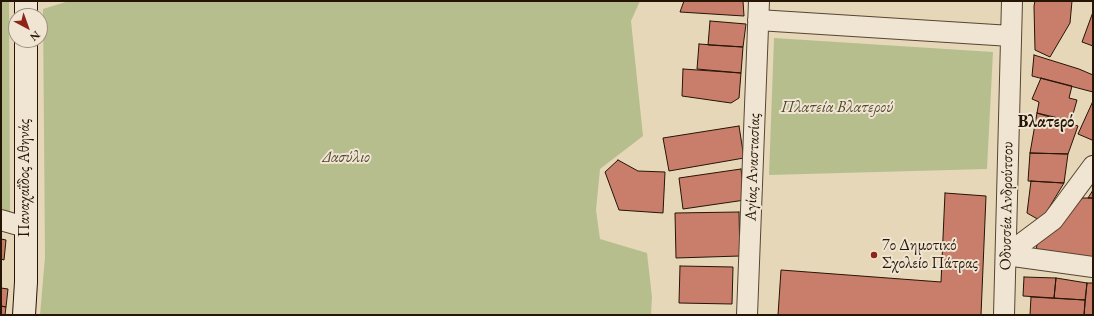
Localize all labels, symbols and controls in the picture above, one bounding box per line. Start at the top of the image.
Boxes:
north arrow [8,8,48,48]
text: N [27,28,43,45]
park label: Πλατεία Βλατερού [781,98,893,118]
district label: Βλατερό [1018,112,1074,132]
street label: Αγίας Αναστασίας [742,113,764,221]
street label: Παναχαΐδος Αθηνάς [15,119,35,237]
street label: Οδυσσέα Ανδρούτσου [996,141,1018,271]
park label: Δασύλιο [322,148,370,168]
place label: 7ο Δημοτικό Σχολείο Πάτρας [882,236,978,274]
marker: 7ο Δημοτικό Σχολείο Πάτρας [869,250,879,260]

